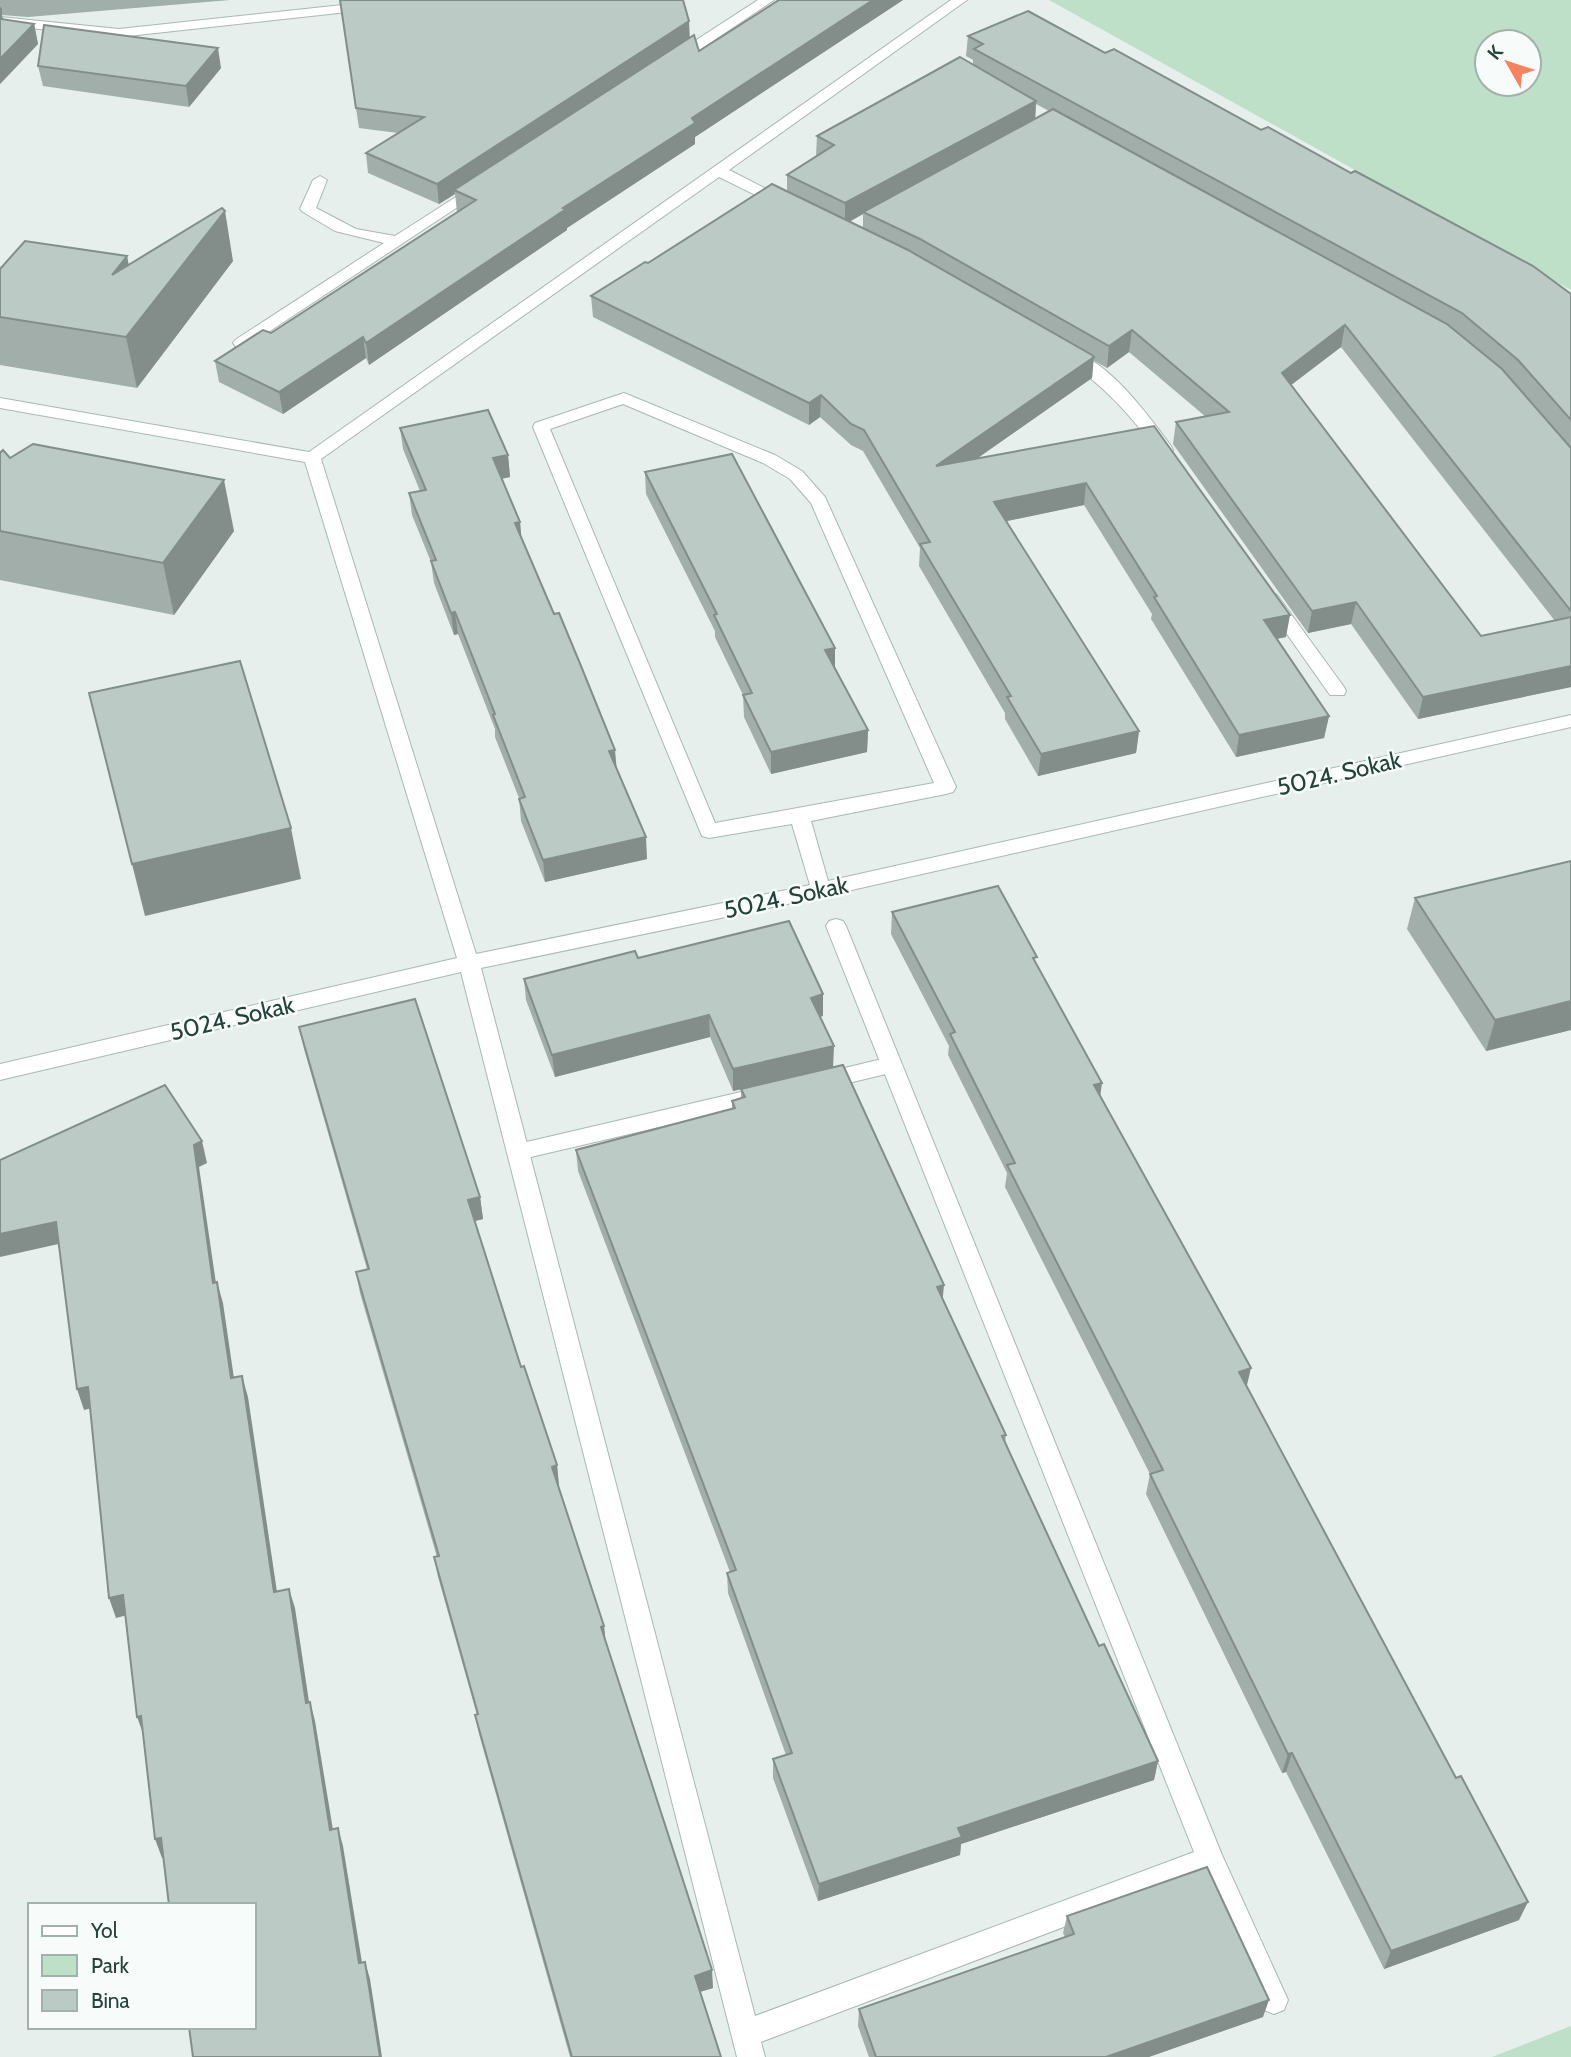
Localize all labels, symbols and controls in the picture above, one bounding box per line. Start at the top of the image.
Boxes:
north arrow [1473,28,1543,98]
text: K [1482,41,1508,64]
street label: 5024. Sokak [1274,745,1404,801]
street label: 5024. Sokak [721,870,851,924]
street label: 5024. Sokak [167,990,297,1046]
legend [28,1903,256,2029]
text: Yol [90,1918,118,1943]
text: Park [91,1953,129,1978]
text: Bina [91,1988,130,2013]

